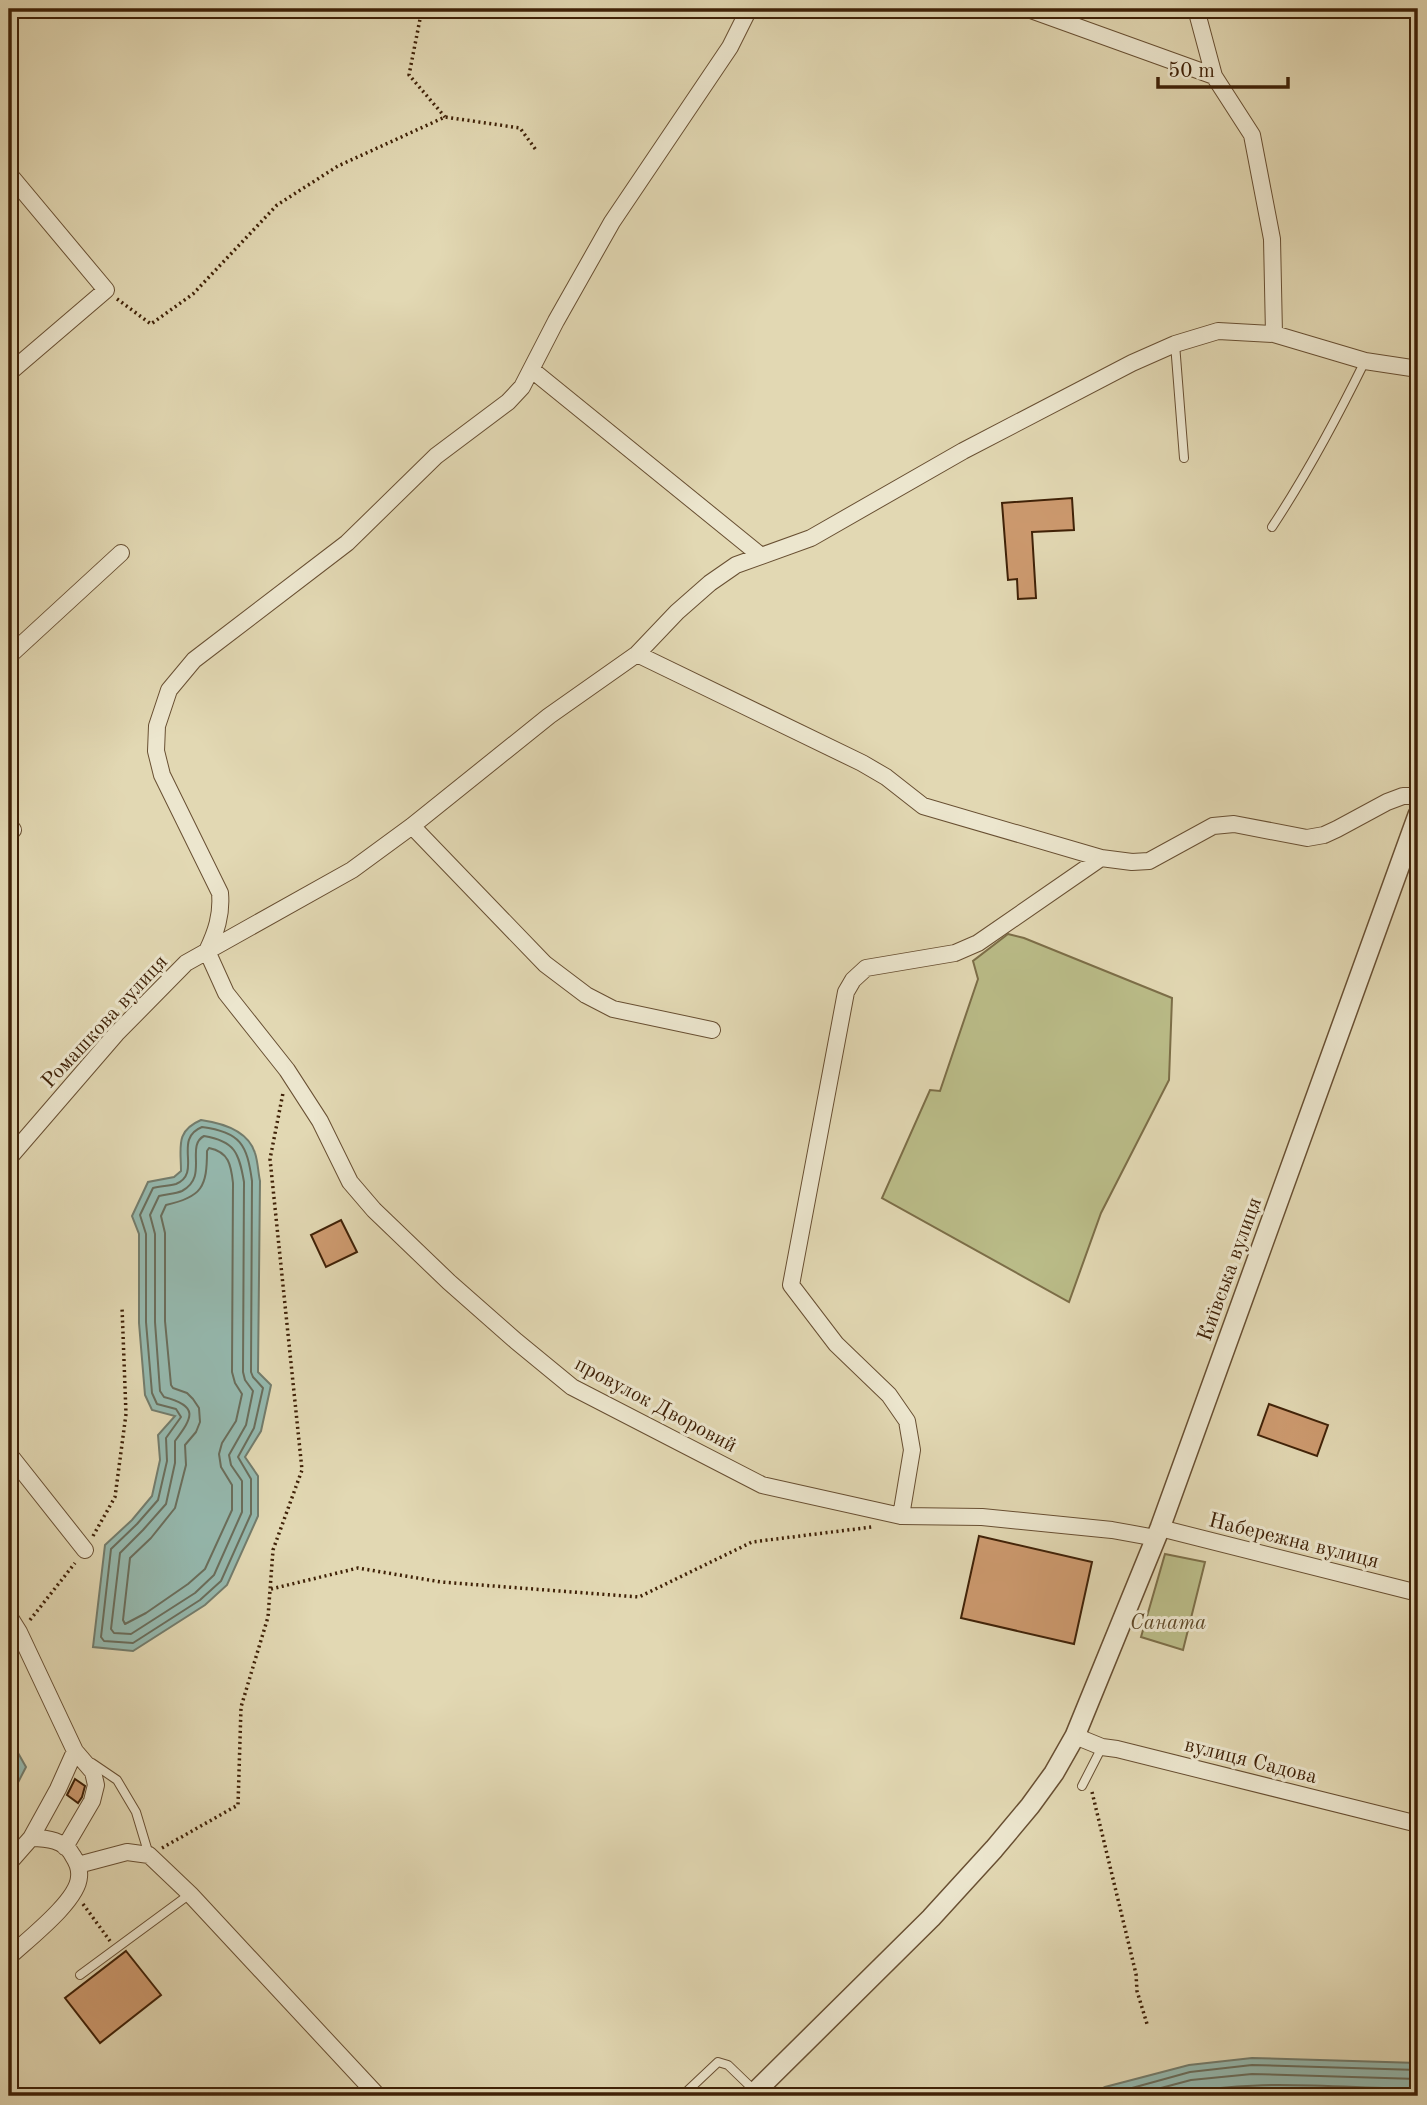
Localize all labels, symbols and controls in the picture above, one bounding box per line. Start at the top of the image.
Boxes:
scale bar [1158,46,1287,90]
text: 50 m [1168,61,1215,82]
street label: Ромашкова вулиця [38,951,172,1093]
street label: Київська вулиця [1195,1195,1266,1344]
street label: провулок Дворовий [571,1354,740,1457]
street label: Набережна вулиця [1206,1510,1381,1573]
park label: Саната [1130,1613,1206,1634]
street label: вулиця Садова [1182,1735,1319,1788]

